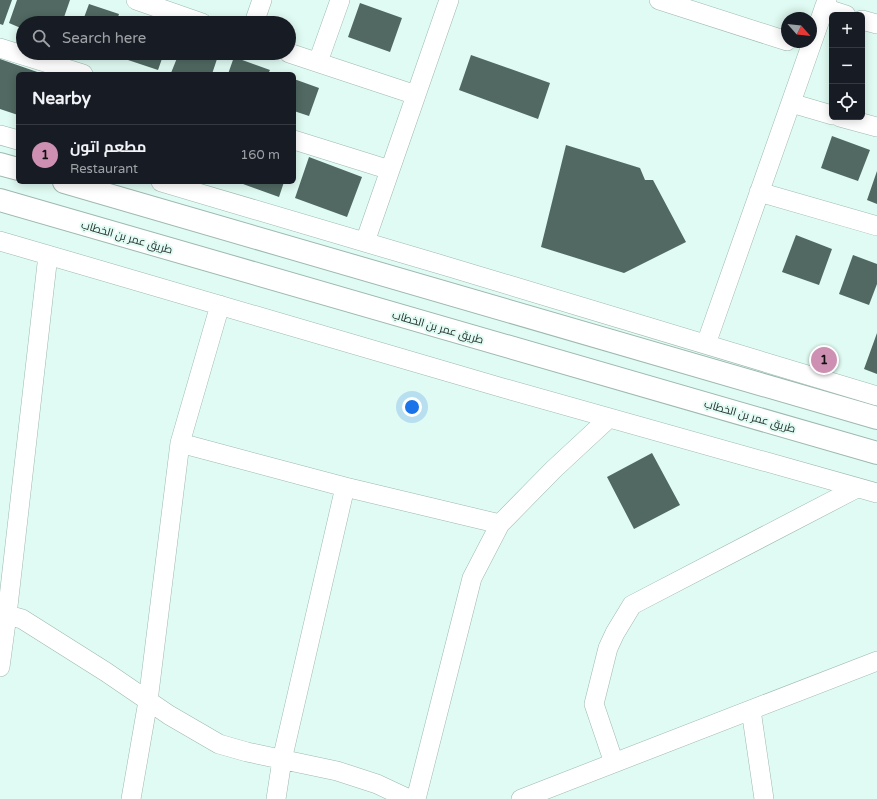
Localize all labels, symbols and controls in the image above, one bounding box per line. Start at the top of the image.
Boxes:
north arrow [781,12,817,48]
map controls [829,12,865,120]
button: + [829,12,865,48]
search box [16,16,296,60]
icon: search [30,27,52,49]
text: Search here [62,29,146,47]
button: − [829,48,865,84]
button: locate [829,84,865,120]
text: Nearby [32,88,91,109]
text: مطعم اتون [70,138,146,156]
text: 1 [41,147,49,163]
text: 160 m [240,147,280,163]
text: Restaurant [70,161,138,177]
street label: طريق عمر بن الخطاب [80,218,174,257]
street label: طريق عمر بن الخطاب [391,308,485,347]
pin: 1 [811,345,837,375]
your location [402,397,422,417]
street label: طريق عمر بن الخطاب [703,397,797,436]

